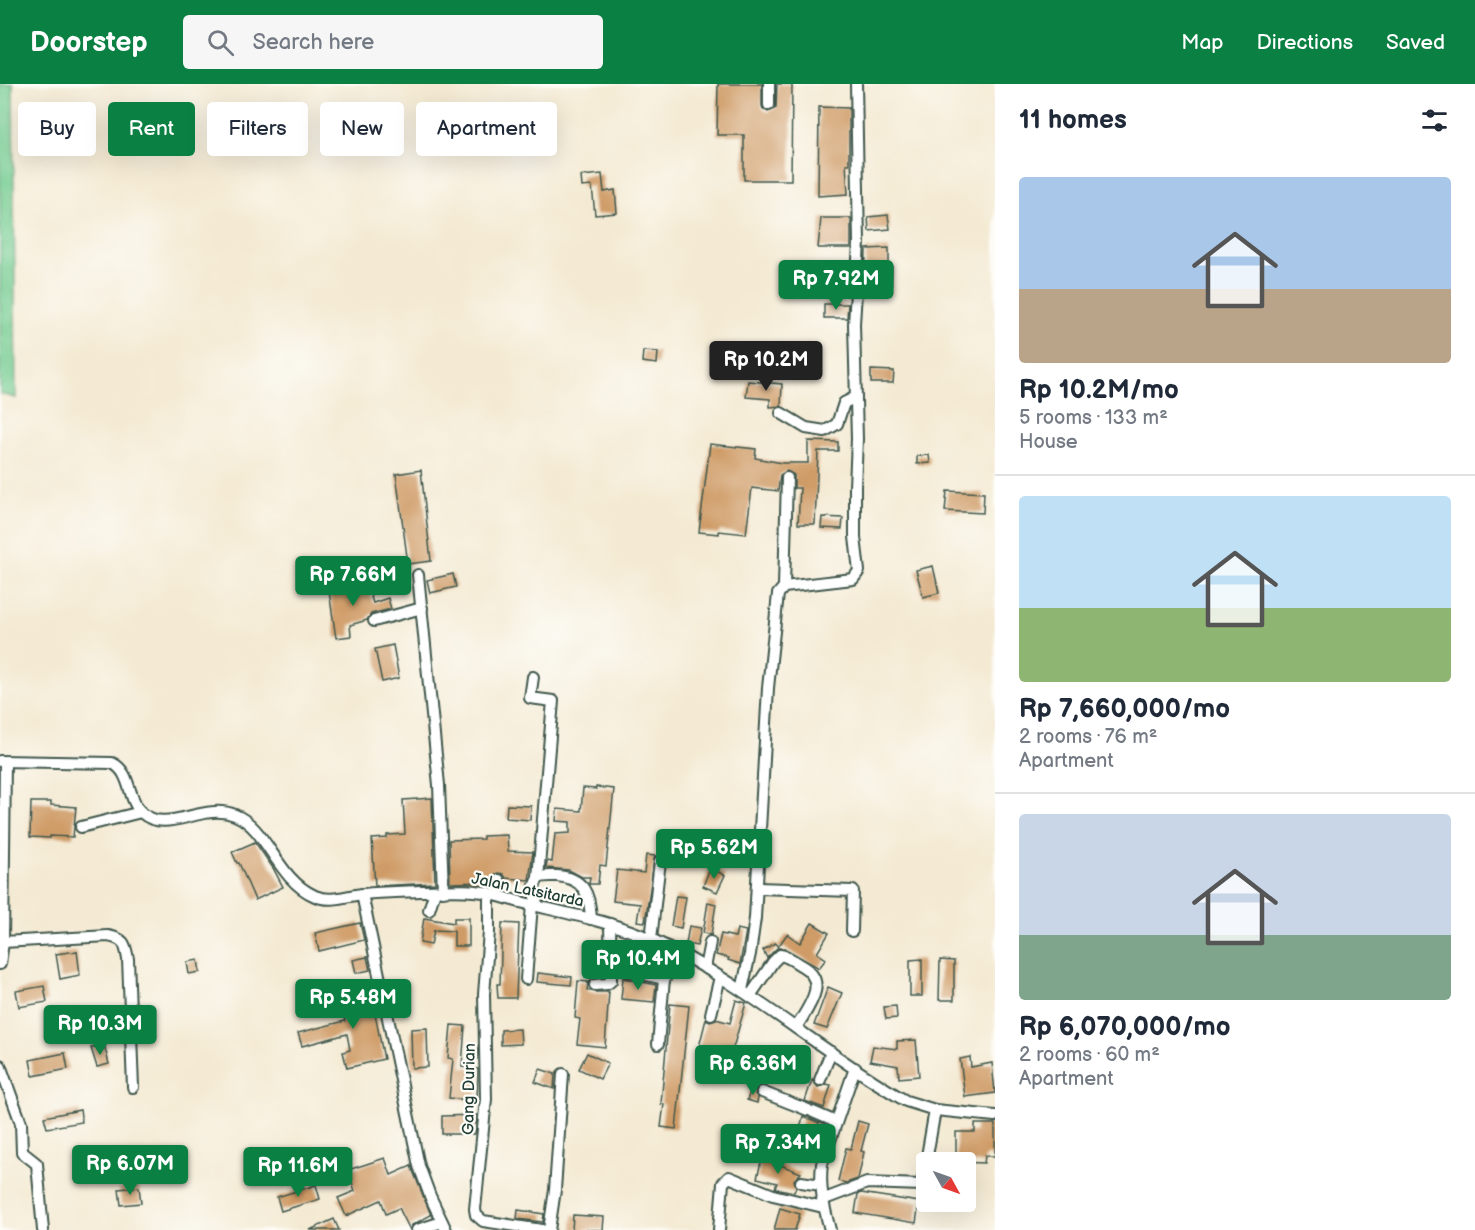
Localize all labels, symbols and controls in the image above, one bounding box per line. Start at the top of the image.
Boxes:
search box [183,15,603,69]
text: Doorstep [30,26,147,59]
icon: search [204,26,237,59]
text: Search here [252,29,374,56]
text: Map [1181,30,1224,55]
text: Directions [1257,30,1353,55]
text: Saved [1386,30,1445,55]
chip: Buy [18,102,96,156]
chip: Rent [108,102,195,156]
chip: Filters [207,102,308,156]
chip: New [320,102,404,156]
chip: Apartment [416,102,557,156]
icon: filters [1418,104,1451,137]
text: 11 homes [1019,105,1127,136]
icon: home [1181,216,1289,324]
pin: Rp 7.92M [774,260,898,311]
text: Rp 7.92M [793,267,879,291]
pin: Rp 10.2M [704,341,828,392]
text: Rp 10.2M [723,348,809,372]
text: Rp 10.2M/mo [1019,375,1179,406]
text: 5 rooms · 133 m² [1019,406,1168,430]
text: House [1019,430,1078,454]
icon: home [1181,535,1289,643]
pin: Rp 7.66M [291,556,415,607]
text: Rp 7.66M [309,563,397,587]
text: Rp 7,660,000/mo [1019,694,1230,725]
text: 2 rooms · 76 m² [1019,725,1157,749]
text: Apartment [1019,749,1114,773]
pin: Rp 5.62M [652,829,776,880]
text: Rp 5.62M [670,836,758,860]
icon: home [1181,853,1289,961]
street label: Jalan Latsitarda [470,869,586,912]
pin: Rp 10.4M [576,940,700,991]
text: Rp 10.4M [596,947,680,971]
pin: Rp 5.48M [291,979,415,1030]
text: Rp 5.48M [309,986,397,1010]
pin: Rp 10.3M [38,1005,162,1056]
text: Rp 10.3M [58,1012,142,1036]
text: Rp 6,070,000/mo [1019,1012,1231,1043]
street label: Gang Durian [459,1043,480,1135]
text: 2 rooms · 60 m² [1019,1043,1160,1067]
pin: Rp 6.36M [691,1045,815,1096]
text: Rp 6.36M [709,1052,797,1076]
text: Apartment [1019,1067,1114,1091]
pin: Rp 7.34M [716,1124,840,1175]
text: Rp 7.34M [735,1131,821,1155]
pin: Rp 6.07M [68,1145,192,1196]
pin: Rp 11.6M [236,1147,360,1198]
text: Rp 6.07M [86,1152,174,1176]
north arrow [916,1152,976,1212]
map controls [916,1152,976,1212]
text: Rp 11.6M [257,1154,339,1178]

